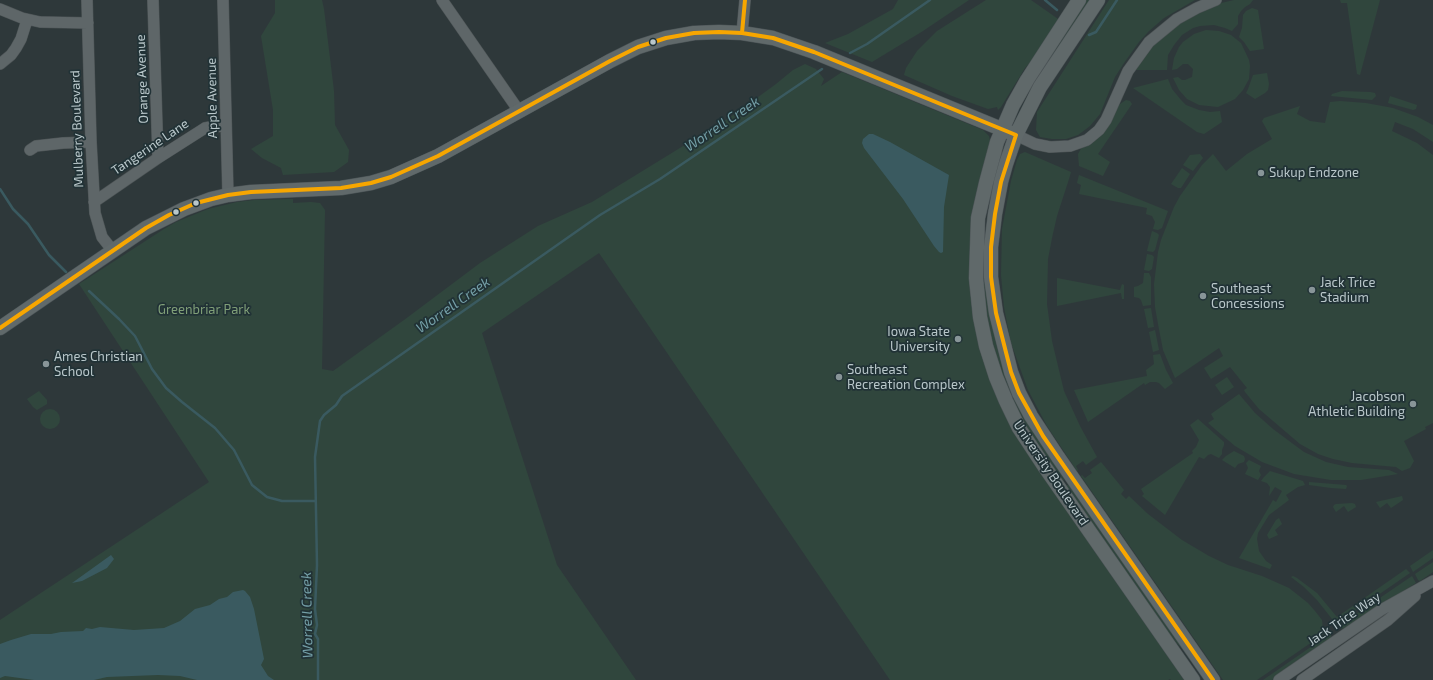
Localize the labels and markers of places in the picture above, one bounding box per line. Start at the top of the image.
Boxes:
unlabelled marker [648,37,658,47]
place label: Sukup Endzone [1269,165,1359,181]
marker: Sukup Endzone [1256,168,1266,178]
unlabelled marker [191,198,201,208]
unlabelled marker [171,207,181,217]
place label: Jack Trice Stadium [1320,275,1375,306]
place label: Southeast Concessions [1211,281,1285,312]
marker: Jack Trice Stadium [1307,285,1317,295]
marker: Southeast Concessions [1198,291,1208,301]
place label: Iowa State University [887,324,950,355]
marker: Iowa State University [953,334,963,344]
place label: Ames Christian School [54,349,143,380]
marker: Ames Christian School [41,359,51,369]
place label: Southeast Recreation Complex [847,362,965,393]
marker: Southeast Recreation Complex [834,372,844,382]
place label: Jacobson Athletic Building [1308,389,1405,420]
marker: Jacobson Athletic Building [1408,399,1418,409]

